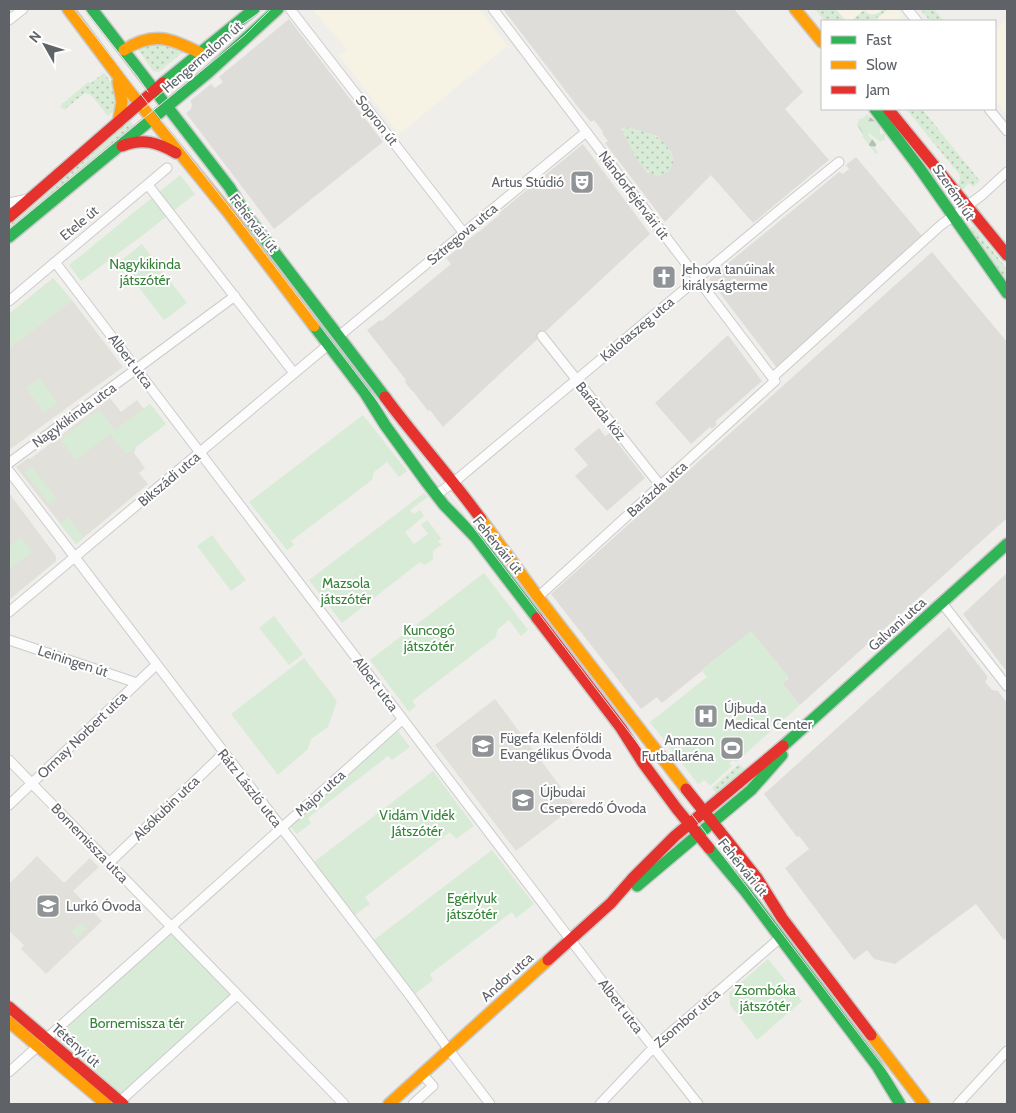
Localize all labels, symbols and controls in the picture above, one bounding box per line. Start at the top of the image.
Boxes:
street label: Hengermalom út [158,17,246,97]
north arrow [20,20,70,70]
legend [821,20,996,110]
text: N [25,27,45,46]
text: Fast [866,31,891,49]
text: Slow [866,56,897,74]
text: Jam [865,81,890,99]
street label: Sopron út [352,91,402,149]
street label: Nándorfejérvári út [595,147,673,243]
street label: Szerémi út [929,161,979,224]
theatre icon: Artus Stúdió [569,169,595,195]
place label: Artus Stúdió [491,173,564,191]
street label: Fehérvári út [226,190,283,256]
street label: Sztregova utca [423,199,501,269]
street label: Etele út [56,201,102,244]
park label: Nagykikinda játszótér [109,255,181,289]
place label: Jehova tanúinak királyságterme [681,260,775,294]
church icon: Jehova tanúinak királyságterme [651,264,677,290]
street label: Kalotaszeg utca [596,293,678,365]
street label: Albert utca [105,330,158,392]
street label: Nagykikinda utca [28,378,120,452]
street label: Barázda köz [572,378,630,444]
street label: Bikszádi utca [134,448,204,510]
street label: Barázda utca [623,457,691,521]
street label: Fehérvári út [469,512,527,578]
park label: Mazsola játszótér [320,574,372,608]
street label: Galvani utca [864,593,930,655]
park label: Kuncogó játszótér [403,621,455,655]
street label: Leiningen út [36,641,111,681]
street label: Albert utca [350,653,403,715]
street label: Ormay Norbert utca [33,687,131,783]
place label: Újbuda Medical Center [724,699,813,733]
hospital icon: Újbuda Medical Center [693,703,719,729]
place label: Fügefa Kelenföldi Evangélikus Óvoda [500,729,612,763]
place label: Amazon Futballaréna [641,731,714,765]
school or university icon: Fügefa Kelenföldi Evangélikus Óvoda [470,733,496,759]
sports icon: Amazon Futballaréna [719,735,745,761]
street label: Rátz László utca [214,745,286,831]
street label: Major utca [291,766,349,820]
street label: Alsókubin utca [129,772,203,844]
place label: Újbudai Cseperedő Óvoda [540,783,647,817]
school or university icon: Újbudai Cseperedő Óvoda [510,787,536,813]
street label: Bornemissza utca [47,799,133,887]
park label: Vidám Vidék Játszótér [379,806,455,840]
street label: Fehérvári út [714,834,772,900]
park label: Egérlyuk játszótér [446,889,498,923]
school or university icon: Lurkó Óvoda [35,893,61,919]
place label: Lurkó Óvoda [66,897,142,915]
street label: Andor utca [477,949,537,1005]
street label: Albert utca [595,975,648,1037]
park label: Zsombóka játszótér [734,981,796,1015]
street label: Zsombor utca [650,984,724,1052]
park label: Bornemissza tér [89,1014,185,1032]
street label: Tétényi út [48,1019,104,1071]

